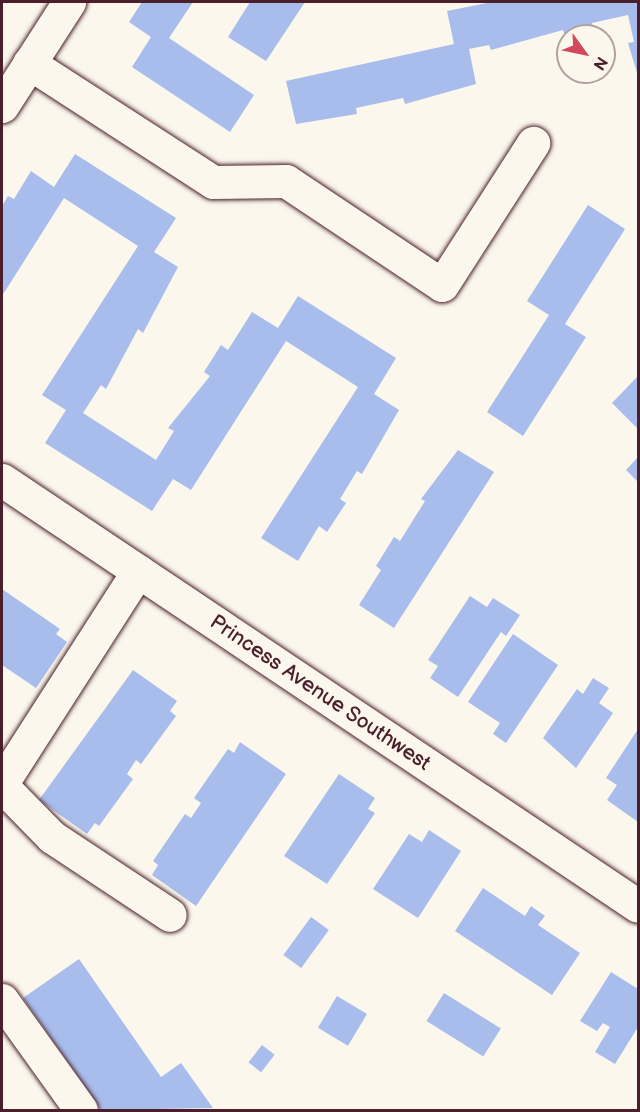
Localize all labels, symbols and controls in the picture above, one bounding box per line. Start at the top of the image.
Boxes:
north arrow [556,24,616,84]
text: N [589,53,611,73]
street label: Princess Avenue Southwest [205,610,435,776]

